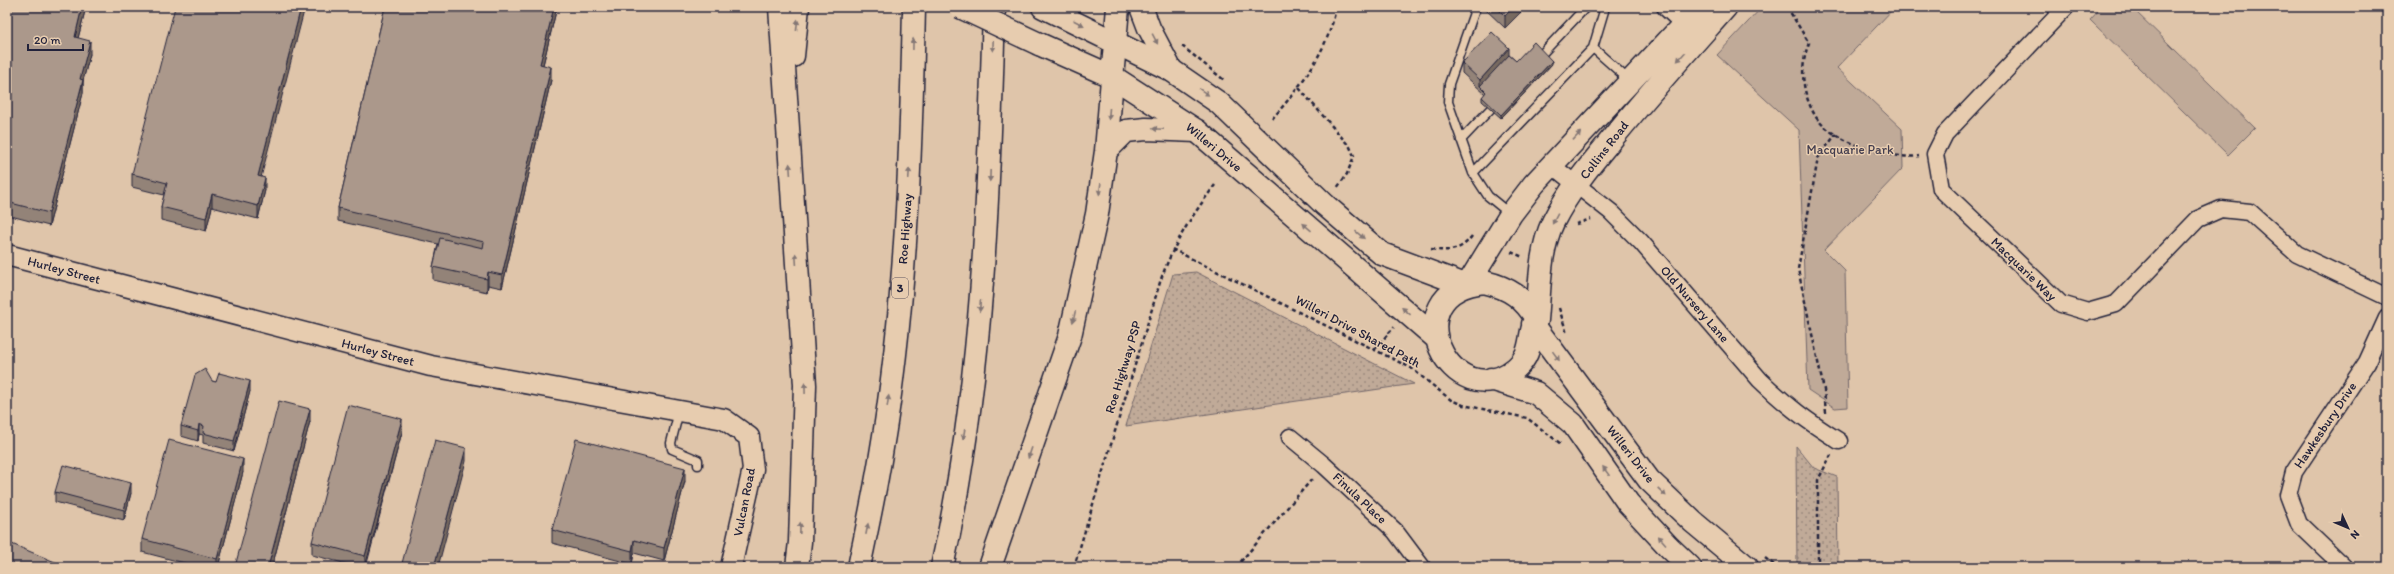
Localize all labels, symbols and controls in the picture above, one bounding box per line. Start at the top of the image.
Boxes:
one-way arrow [793,19,800,31]
one-way arrow [1073,20,1084,26]
scale bar [28,26,83,52]
text: 20 m [34,33,61,47]
one-way arrow [1152,33,1158,45]
one-way arrow [910,37,916,50]
one-way arrow [990,40,996,53]
one-way arrow [1677,52,1686,62]
one-way arrow [1198,88,1209,96]
one-way arrow [1106,108,1112,120]
street label: Collins Road [1577,118,1631,182]
street label: Willeri Drive [1183,119,1245,175]
one-way arrow [1152,126,1164,133]
one-way arrow [1572,131,1582,141]
park label: Macquarie Park [1806,142,1894,157]
one-way arrow [786,163,793,175]
one-way arrow [906,168,913,180]
one-way arrow [987,170,993,183]
one-way arrow [1097,183,1104,195]
street label: Roe Highway [895,193,915,265]
one-way arrow [1552,213,1559,225]
one-way arrow [1302,223,1311,232]
one-way arrow [1354,230,1365,239]
street label: Macquarie Way [1988,234,2060,304]
street label: Hurley Street [26,253,102,287]
one-way arrow [793,253,800,265]
street label: Old Nursery Lane [1658,263,1732,345]
road number: 3 [892,278,908,298]
street label: Willeri Drive Shared Path [1293,292,1423,370]
one-way arrow [977,300,984,312]
one-way arrow [1401,306,1411,315]
one-way arrow [1071,311,1077,323]
street label: Roe Highway PSP [1102,319,1144,415]
street label: Hurley Street [340,335,416,369]
one-way arrow [1552,351,1560,361]
street label: Hawkesbury Drive [2291,379,2359,471]
one-way arrow [801,382,808,394]
one-way arrow [885,395,891,407]
street label: Willeri Drive [1604,422,1658,486]
one-way arrow [961,428,967,441]
one-way arrow [1027,447,1033,459]
street label: Vulcan Road [730,466,758,538]
one-way arrow [1602,466,1610,476]
street label: Finula Place [1330,469,1390,527]
one-way arrow [1657,487,1666,496]
north arrow [2328,508,2368,548]
one-way arrow [797,522,804,534]
one-way arrow [864,523,870,535]
text: N [2348,527,2362,542]
one-way arrow [1658,535,1667,545]

